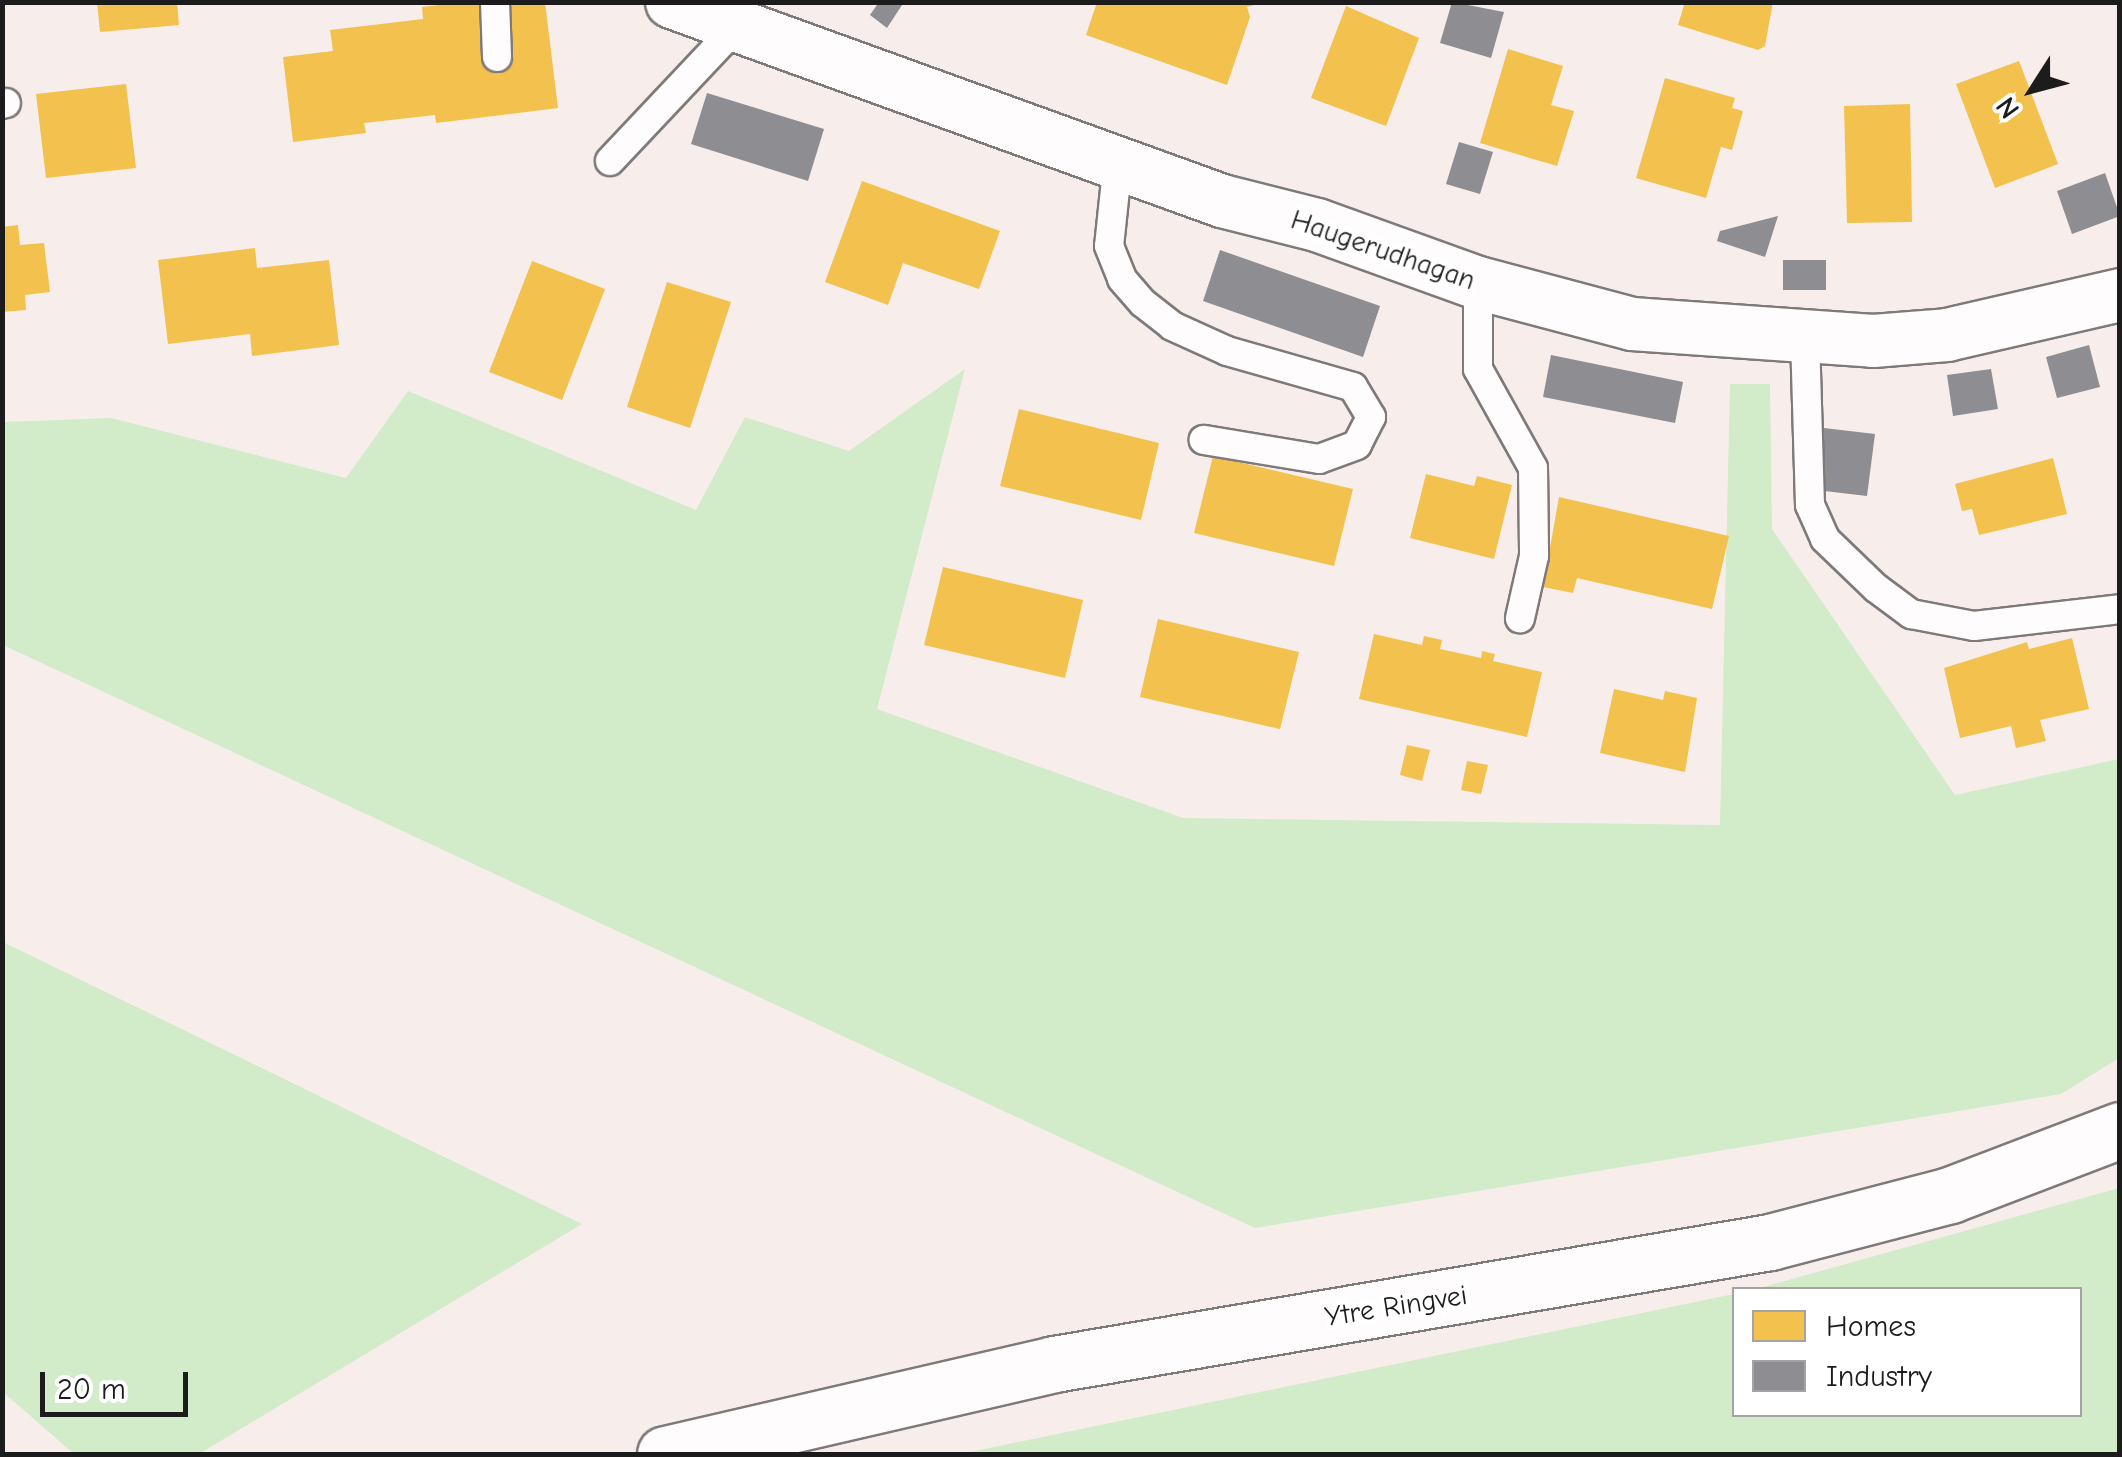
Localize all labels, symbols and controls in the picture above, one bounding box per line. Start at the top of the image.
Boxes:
north arrow [1982,40,2082,140]
text: N [1989,91,2026,124]
street label: Haugerudhagan [1287,203,1479,297]
street label: Ytre Ringvei [1323,1278,1469,1334]
legend [1732,1287,2082,1417]
text: Homes [1826,1309,1916,1344]
scale bar [45,1352,192,1414]
text: Industry [1826,1359,1932,1394]
text: 20 m [57,1372,126,1407]

